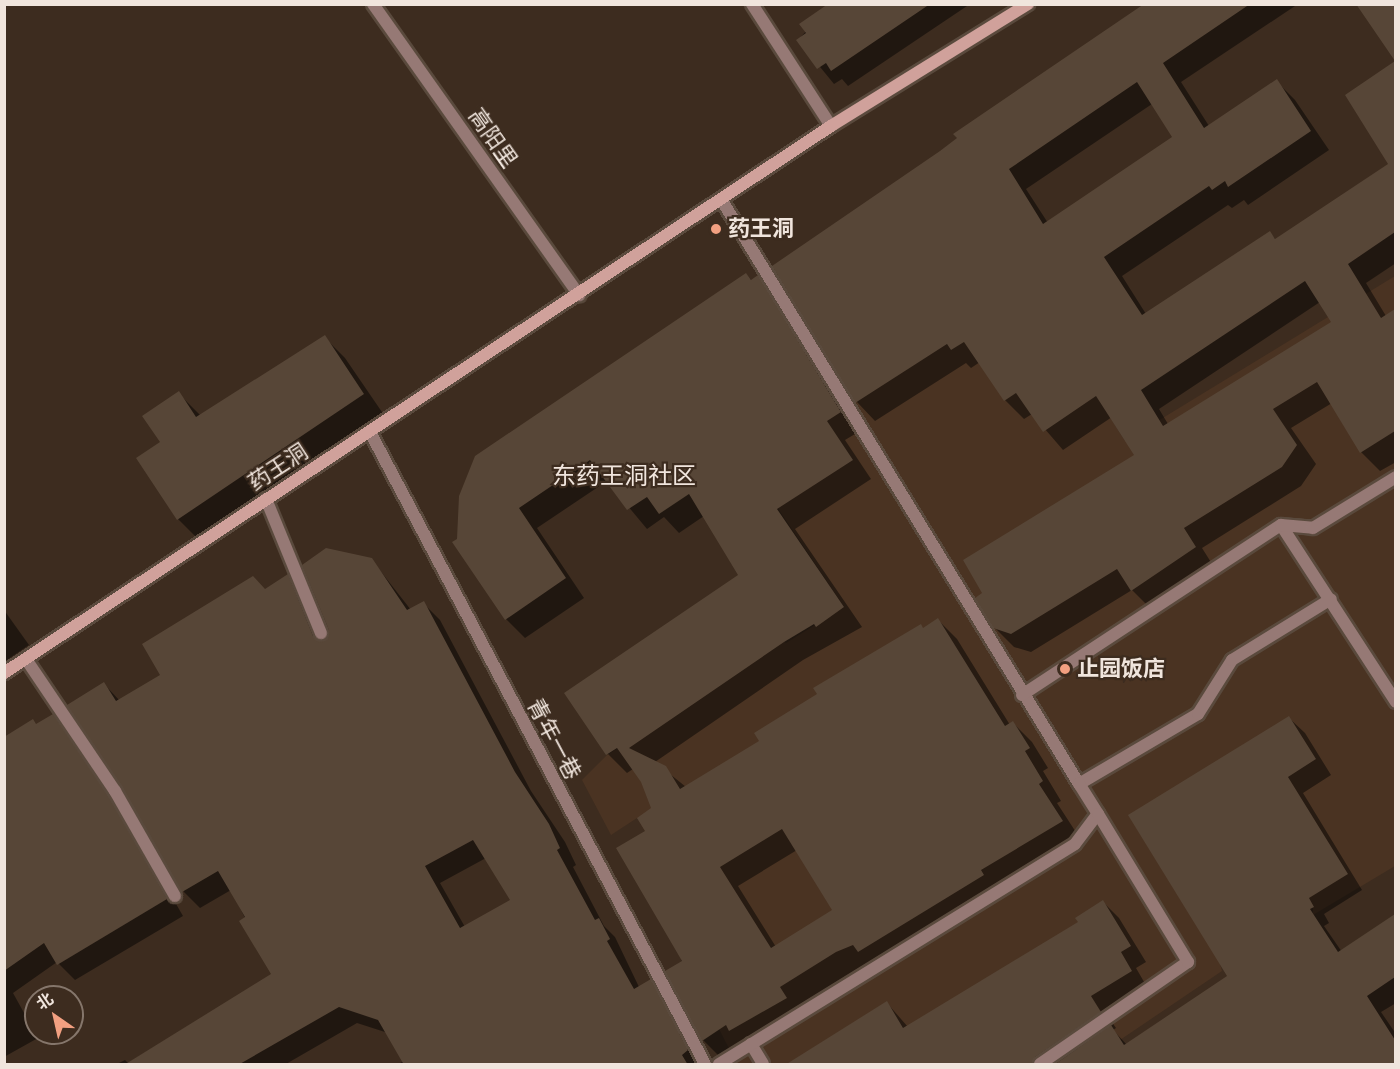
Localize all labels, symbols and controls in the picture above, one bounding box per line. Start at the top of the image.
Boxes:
street label: 高阳里 [463,103,523,173]
place label: 药王洞 [728,216,794,242]
marker: 药王洞 [709,222,723,236]
street label: 药王洞 [243,438,313,496]
district label: 东药王洞社区 [552,463,696,491]
place label: 止园饭店 [1077,656,1165,682]
marker: 止园饭店 [1058,662,1072,676]
street label: 青年一巷 [522,694,586,784]
north arrow [24,985,84,1045]
text: 北 [33,989,57,1015]

